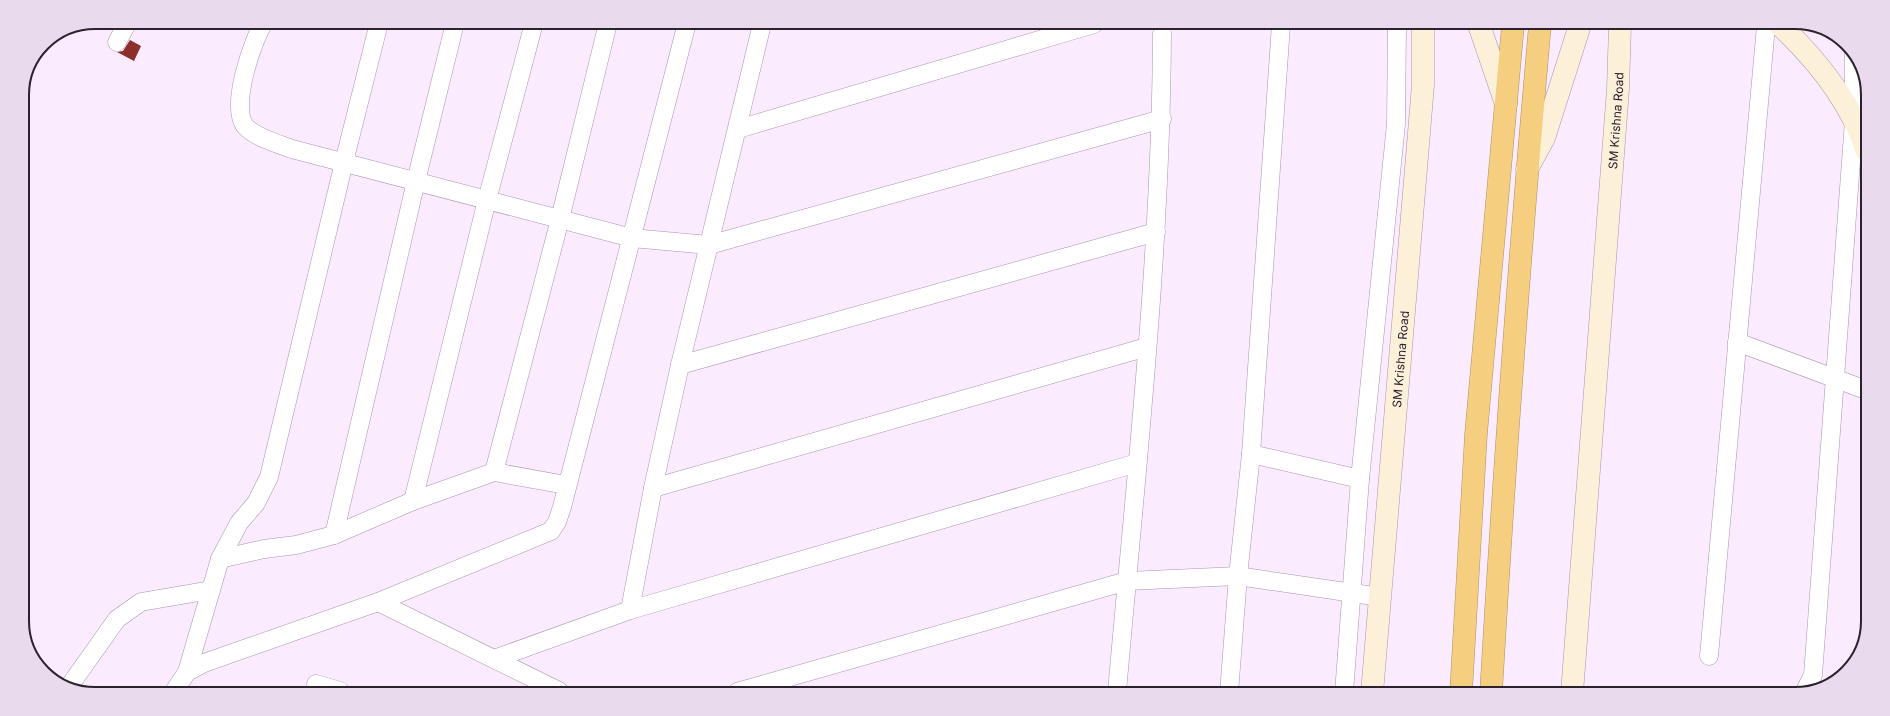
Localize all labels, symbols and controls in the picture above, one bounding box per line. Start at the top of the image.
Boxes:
street label: SM Krishna Road [1604,72,1626,170]
street label: SM Krishna Road [1388,310,1412,408]

